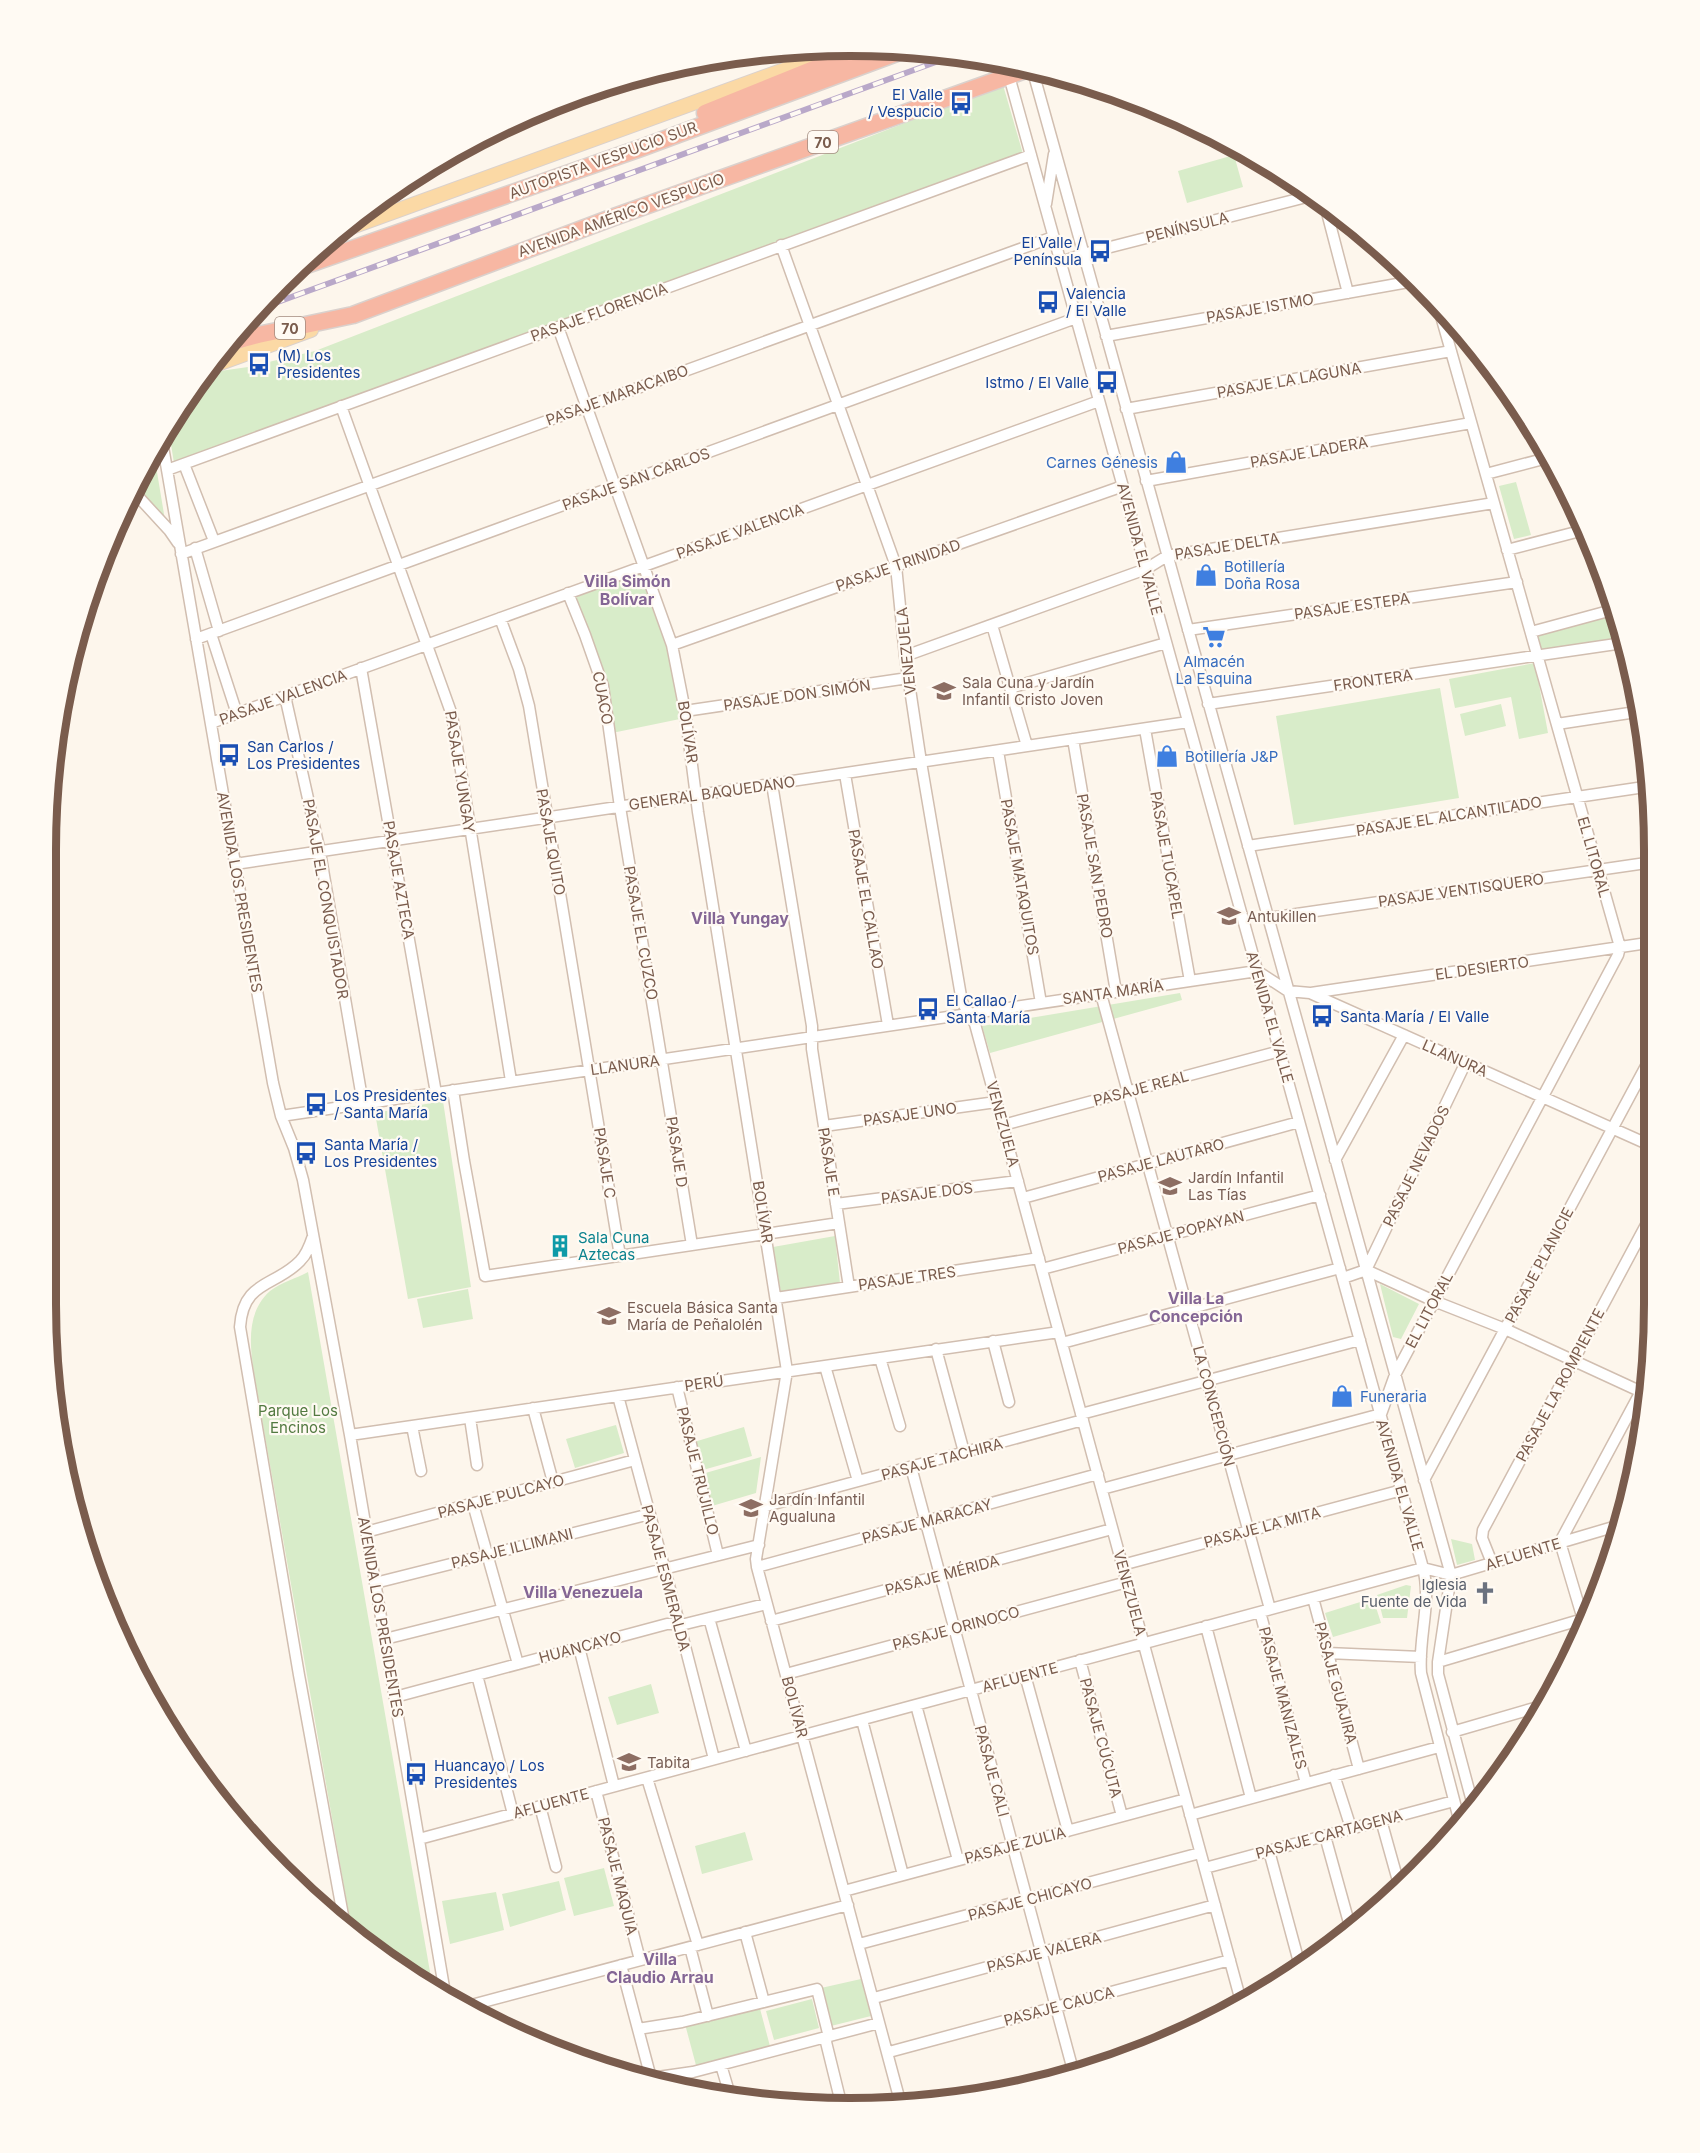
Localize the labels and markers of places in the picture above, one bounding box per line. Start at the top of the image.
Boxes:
place label: El Valle / Vespucio [868,85,943,121]
bus stop icon: El Valle / Vespucio [948,90,974,116]
place label: El Valle / Península [1014,233,1083,269]
bus stop icon: El Valle / Península [1087,238,1113,264]
place label: Valencia / El Valle [1066,284,1127,320]
bus stop icon: Valencia / El Valle [1035,289,1061,315]
place label: (M) Los Presidentes [277,346,361,382]
bus stop icon: (M) Los Presidentes [246,351,272,377]
bus stop icon: Istmo / El Valle [1094,369,1120,395]
place label: Istmo / El Valle [985,373,1089,392]
shop icon: Carnes Génesis [1163,449,1189,475]
place label: Carnes Génesis [1046,453,1158,472]
place label: Botillería Doña Rosa [1224,557,1300,593]
shop icon: Botillería Doña Rosa [1193,562,1219,588]
supermarket icon: Almacén La Esquina [1201,624,1227,650]
place label: Almacén La Esquina [1175,652,1253,688]
place label: Sala Cuna y Jardín Infantil Cristo Joven [962,673,1103,709]
school or university icon: Sala Cuna y Jardín Infantil Cristo Joven [931,678,957,704]
place label: San Carlos / Los Presidentes [247,737,360,773]
bus stop icon: San Carlos / Los Presidentes [216,742,242,768]
shop icon: Botillería J&P [1154,743,1180,769]
place label: Botillería J&P [1185,747,1278,766]
school or university icon: Antukillen [1216,903,1242,929]
place label: Antukillen [1247,907,1317,926]
place label: El Callao / Santa María [946,991,1030,1027]
bus stop icon: El Callao / Santa María [915,996,941,1022]
bus stop icon: Santa María / El Valle [1309,1003,1335,1029]
place label: Santa María / El Valle [1340,1007,1489,1026]
place label: Los Presidentes / Santa María [334,1086,447,1122]
bus stop icon: Los Presidentes / Santa María [303,1091,329,1117]
place label: Santa María / Los Presidentes [324,1135,437,1171]
bus stop icon: Santa María / Los Presidentes [293,1140,319,1166]
place label: Jardín Infantil Las Tías [1188,1168,1284,1204]
school or university icon: Jardín Infantil Las Tías [1157,1173,1183,1199]
place label: Sala Cuna Aztecas [578,1228,649,1264]
building icon: Sala Cuna Aztecas [547,1233,573,1259]
place label: Escuela Básica Santa María de Peñalolén [627,1298,778,1334]
school or university icon: Escuela Básica Santa María de Peñalolén [596,1303,622,1329]
shop icon: Funeraria [1329,1383,1355,1409]
place label: Funeraria [1360,1387,1427,1406]
place label: Jardín Infantil Agualuna [769,1490,865,1526]
school or university icon: Jardín Infantil Agualuna [738,1495,764,1521]
place label: Iglesia Fuente de Vida [1361,1575,1467,1611]
church icon: Iglesia Fuente de Vida [1472,1580,1498,1606]
school or university icon: Tabita [616,1749,642,1775]
place label: Tabita [647,1753,690,1772]
place label: Huancayo / Los Presidentes [434,1756,545,1792]
bus stop icon: Huancayo / Los Presidentes [403,1761,429,1787]

